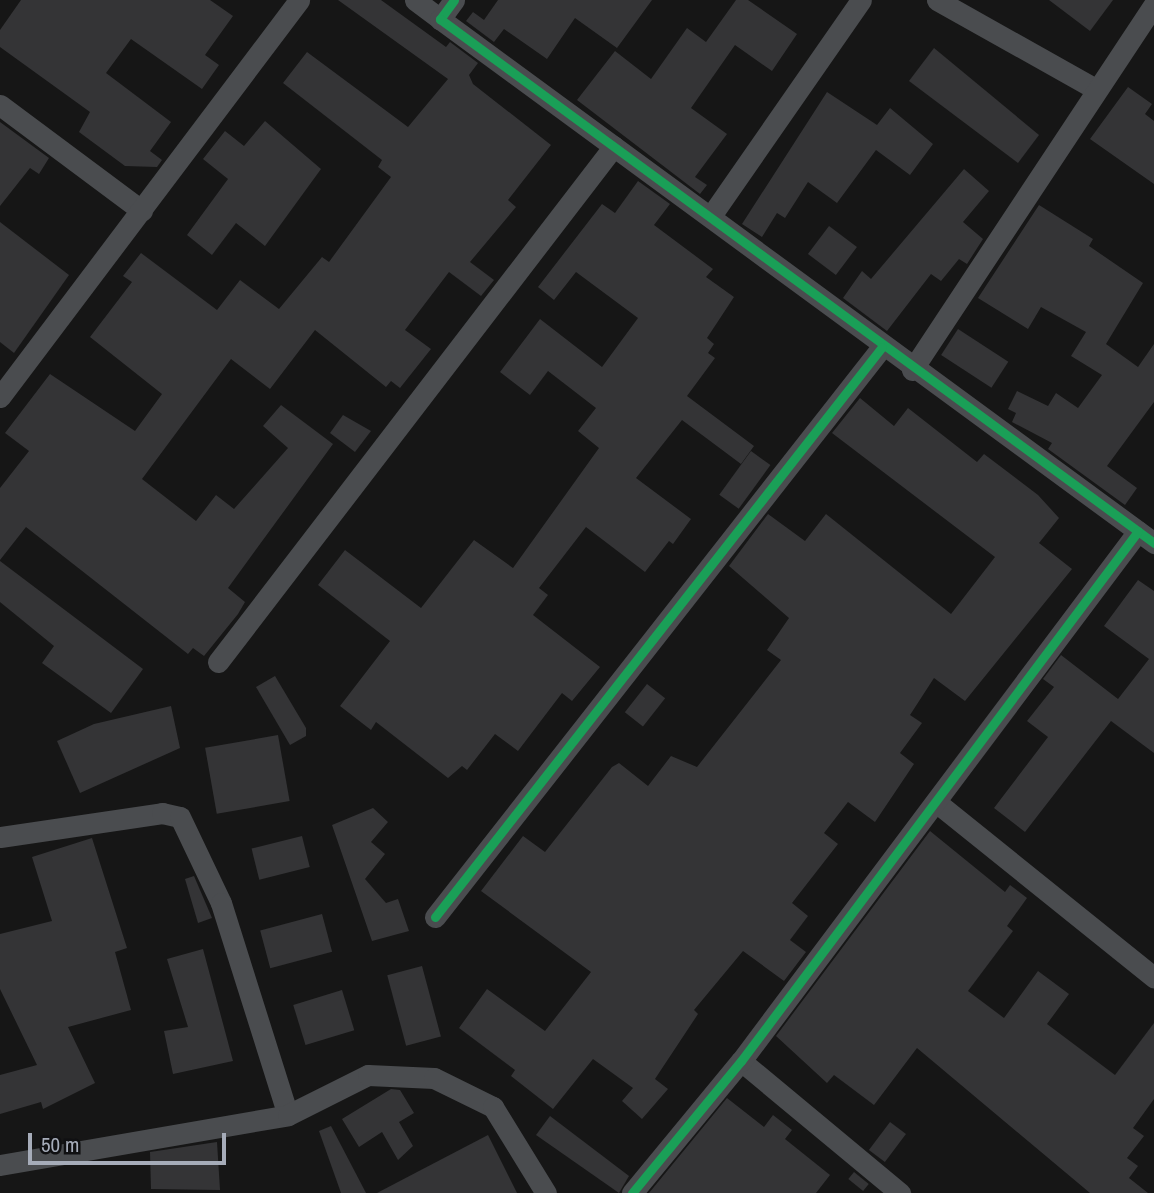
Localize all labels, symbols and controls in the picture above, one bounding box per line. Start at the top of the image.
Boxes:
scale bar [32,1120,229,1164]
text: 50 m [41,1130,79,1159]

